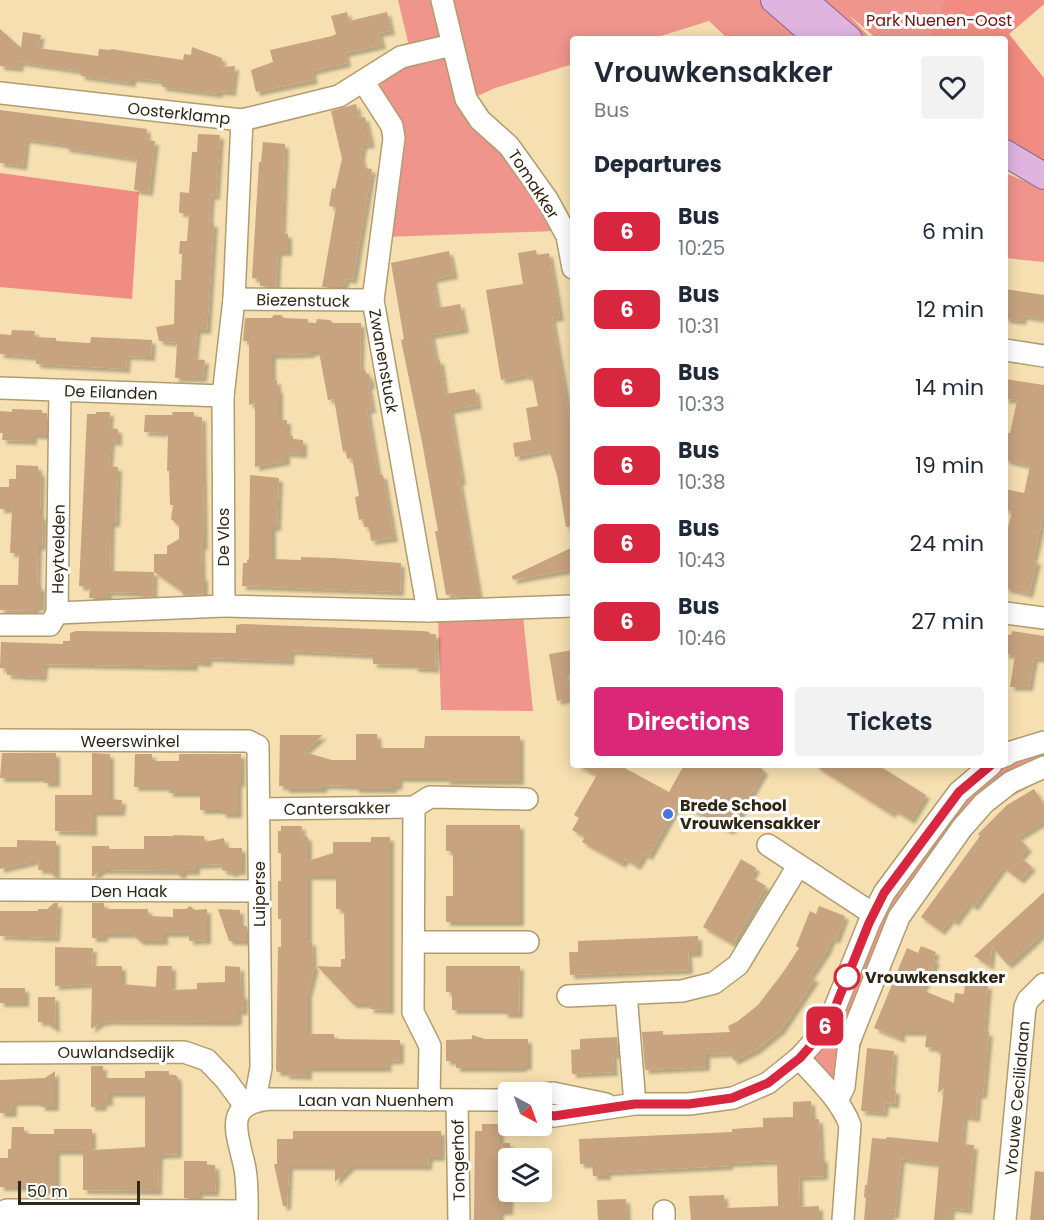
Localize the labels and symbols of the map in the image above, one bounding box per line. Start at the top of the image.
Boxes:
park label: Park Nuenen-Oost [866,9,1012,32]
street label: Oosterklamp [126,97,232,130]
street label: Tomakker [503,145,565,224]
street label: Biezenstuck [256,288,351,313]
street label: Zwanenstuck [363,307,404,416]
street label: De Eilanden [64,379,158,406]
street label: Heytvelden [46,504,71,594]
street label: De Vlos [212,508,235,566]
street label: Weerswinkel [80,730,180,753]
place label: Brede School Vrouwkensakker [680,794,820,835]
street label: Cantersakker [283,796,391,821]
marker: Brede School Vrouwkensakker [661,807,675,821]
street label: Luiperse [248,861,271,927]
street label: Den Haak [91,880,168,903]
marker: Vrouwkensakker [834,964,860,990]
place label: Vrouwkensakker [865,966,1005,989]
line badge: 6 [806,1006,844,1046]
street label: Vrouwe Cecilialaan [999,1020,1036,1176]
street label: Ouwlandsedijk [58,1041,175,1064]
north arrow [498,1082,552,1136]
street label: Laan van Nuenhem [298,1089,454,1112]
street label: Tongerhof [446,1119,471,1201]
scale bar [18,1178,140,1206]

